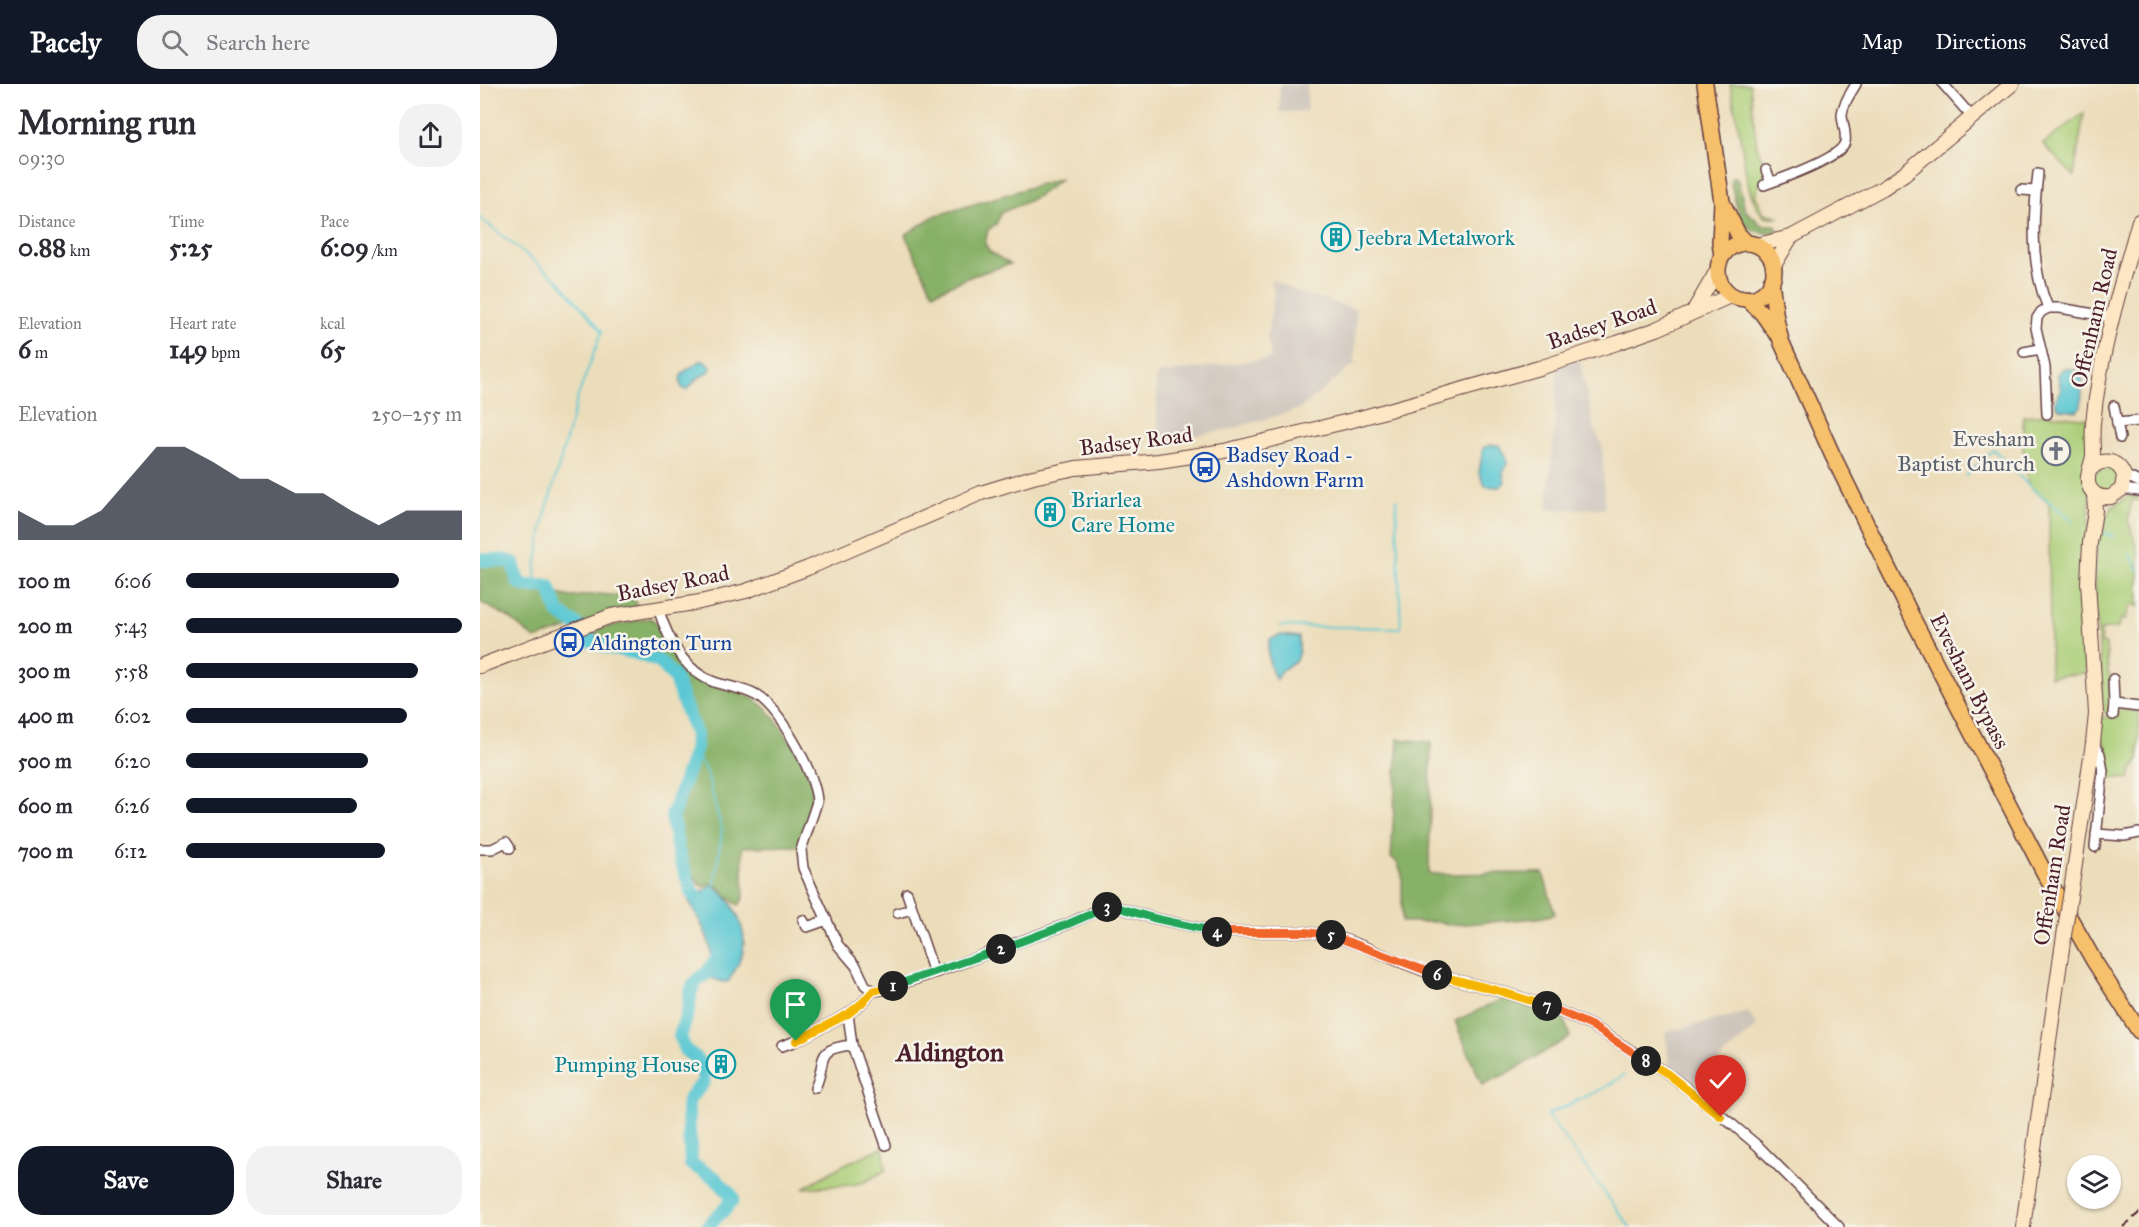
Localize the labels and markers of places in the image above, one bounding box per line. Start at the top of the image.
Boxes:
building icon: Jeebra Metalwork [1320,221,1352,253]
place label: Jeebra Metalwork [1355,224,1516,251]
place label: Evesham Baptist Church [1897,425,2036,477]
church icon: Evesham Baptist Church [2040,435,2072,467]
place label: Badsey Road - Ashdown Farm [1225,441,1365,493]
bus stop icon: Badsey Road - Ashdown Farm [1189,451,1221,483]
place label: Briarlea Care Home [1071,486,1175,538]
building icon: Briarlea Care Home [1034,496,1066,528]
bus stop icon: Aldington Turn [553,626,585,658]
place label: Aldington Turn [589,629,732,656]
pin: 3 [1092,892,1122,922]
pin: 4 [1202,917,1232,947]
pin: 5 [1316,920,1346,950]
pin: 2 [986,934,1016,964]
pin: 6 [1422,960,1452,990]
pin: 1 [878,971,908,1001]
pin [770,979,821,1041]
pin: 7 [1532,991,1562,1021]
pin: 8 [1631,1046,1661,1076]
building icon: Pumping House [705,1048,737,1080]
place label: Pumping House [554,1051,700,1078]
pin [1695,1055,1746,1117]

